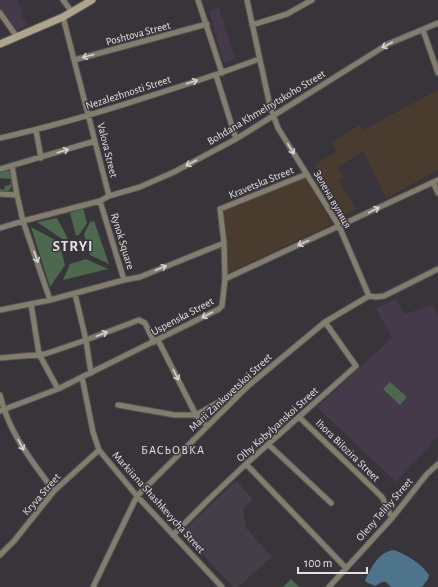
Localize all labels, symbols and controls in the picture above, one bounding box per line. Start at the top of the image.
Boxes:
street label: Poshtova Street [105,19,172,47]
one-way arrow [381,42,393,50]
one-way arrow [82,53,95,60]
street label: Bohdana Khmelnytskoho Street [205,68,327,147]
street label: Nezalezhnosti Street [84,73,173,111]
one-way arrow [186,78,199,85]
street label: Valova Street [95,122,120,179]
one-way arrow [288,143,296,155]
one-way arrow [56,147,69,154]
one-way arrow [185,159,197,167]
street label: Kravetska Street [227,164,296,200]
street label: Зелена вулиця [312,168,354,230]
one-way arrow [368,206,380,213]
street label: Rynok Square [109,212,136,271]
district label: STRYI [53,239,93,254]
one-way arrow [298,240,310,247]
one-way arrow [33,251,40,264]
one-way arrow [154,264,166,271]
street label: Uspenska Street [149,295,216,337]
one-way arrow [202,311,214,319]
one-way arrow [96,330,108,338]
street label: Marii Zankovetskoi Street [187,351,274,433]
one-way arrow [173,369,180,381]
street label: Olhy Kobylyanskoi Street [234,385,321,464]
street label: Ihora Bilozira Street [314,417,382,484]
one-way arrow [17,439,25,451]
district label: БАСЬОВКА [141,444,205,456]
street label: Markiiana Shashkevycha Street [110,449,207,556]
street label: Kryva Street [20,471,63,517]
street label: Oleny Telihy Street [354,475,415,543]
scale bar [298,549,367,575]
text: 100 m [304,557,332,569]

